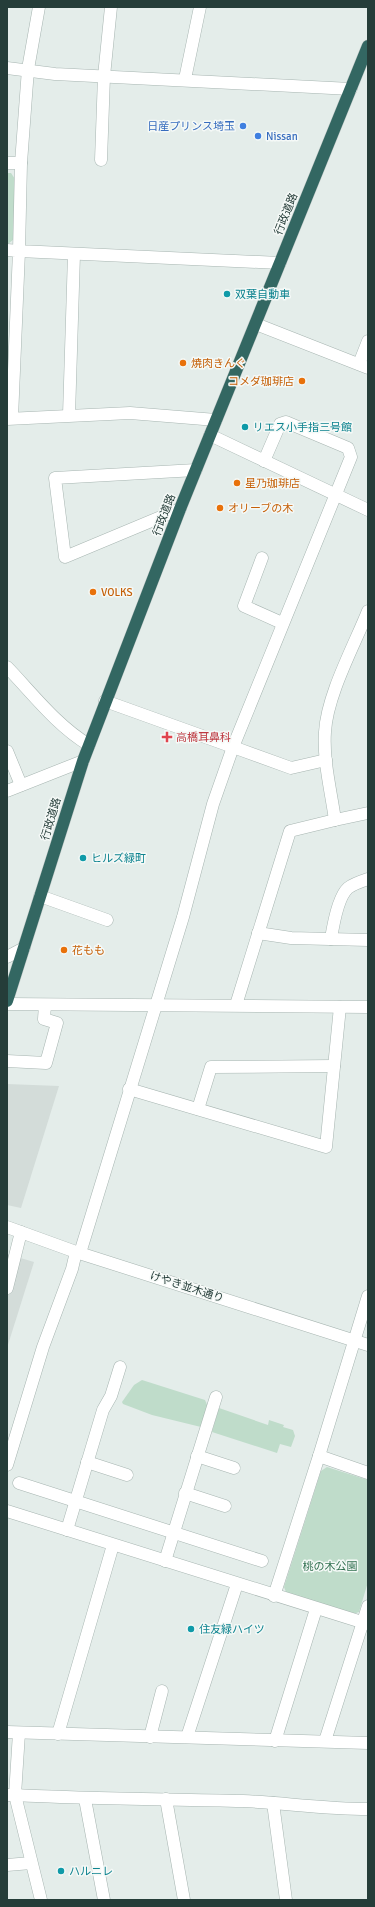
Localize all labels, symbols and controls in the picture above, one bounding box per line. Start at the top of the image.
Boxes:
place label: 日産プリンス埼玉 [147,120,235,133]
marker: 日産プリンス埼玉 [238,121,248,131]
place label: Nissan [266,130,298,143]
marker: Nissan [253,131,263,141]
street label: 行政道路 [272,191,300,237]
place label: 双葉自動車 [235,288,290,301]
marker: 双葉自動車 [222,289,232,299]
place label: 焼肉きんぐ [191,357,246,370]
marker: 焼肉きんぐ [178,358,188,368]
place label: コメダ珈琲店 [228,375,294,388]
marker: コメダ珈琲店 [297,376,307,386]
place label: リエス小手指三号館 [253,421,352,434]
marker: リエス小手指三号館 [240,422,250,432]
place label: 星乃珈琲店 [245,477,300,490]
marker: 星乃珈琲店 [232,478,242,488]
street label: 行政道路 [150,492,178,538]
place label: オリーブの木 [228,502,293,515]
marker: オリーブの木 [215,503,225,513]
place label: VOLKS [101,586,133,599]
marker: VOLKS [88,587,98,597]
marker: 高橋耳鼻科 [161,731,173,743]
place label: 高橋耳鼻科 [176,731,231,744]
street label: 行政道路 [38,796,64,842]
place label: ヒルズ緑町 [91,852,146,865]
marker: ヒルズ緑町 [78,853,88,863]
place label: 花もも [72,944,105,957]
marker: 花もも [59,945,69,955]
street label: けやき並木通り [148,1269,226,1305]
park label: 桃の木公園 [303,1560,358,1573]
place label: 住友緑ハイツ [199,1623,265,1636]
marker: 住友緑ハイツ [186,1624,196,1634]
place label: ハルニレ [69,1865,113,1878]
marker: ハルニレ [56,1866,66,1876]

